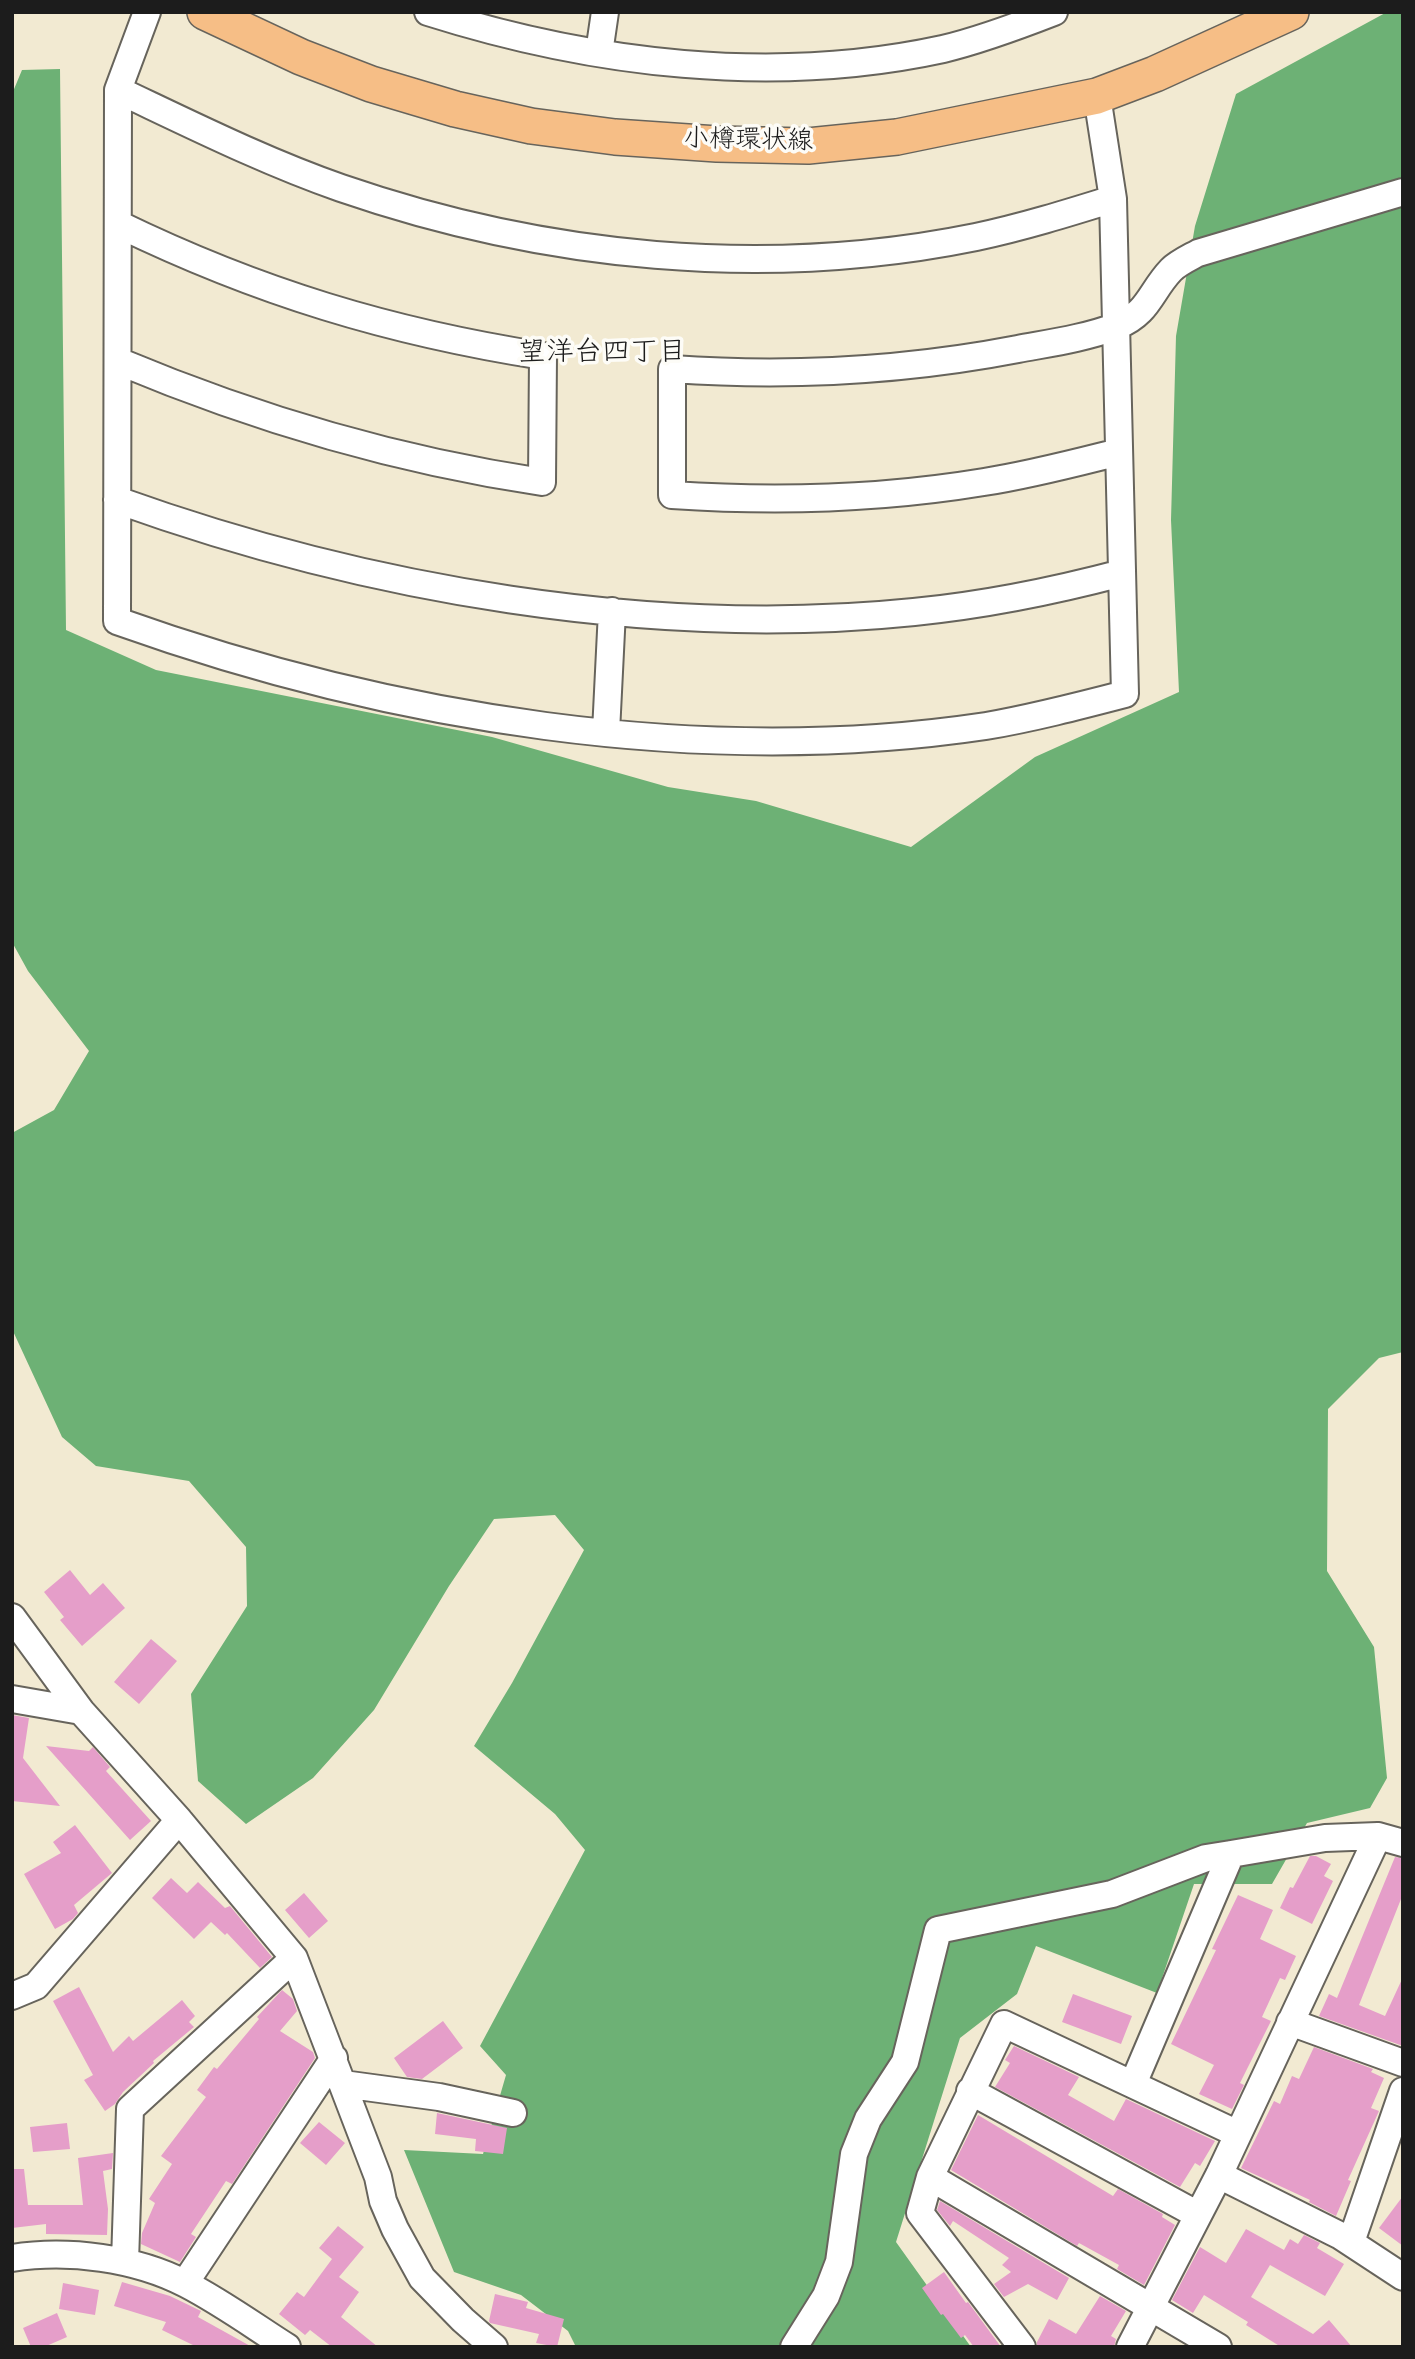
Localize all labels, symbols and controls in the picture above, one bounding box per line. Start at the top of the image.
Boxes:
street label: 小樽環状線 [683,126,813,160]
district label: 望洋台四丁目 [518,339,686,373]

